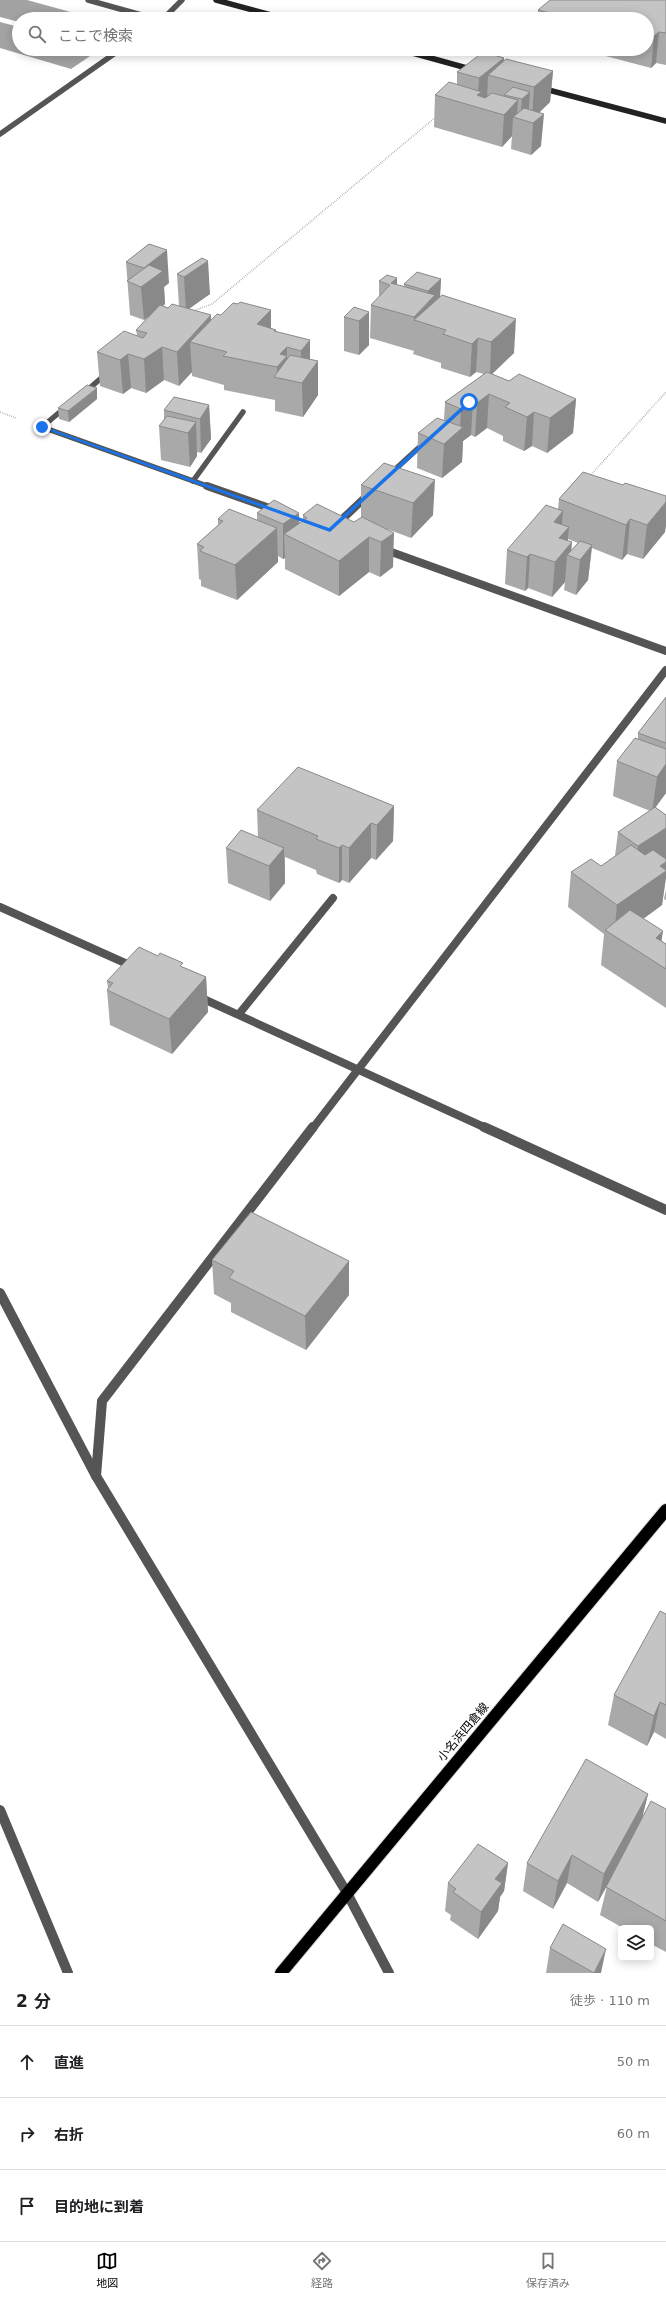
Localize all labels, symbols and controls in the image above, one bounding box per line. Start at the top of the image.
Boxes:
search box [12,12,654,56]
icon: search [26,23,48,45]
text: ここで検索 [58,27,133,45]
route start [460,393,478,411]
route end [33,418,51,436]
street label: 小名浜四倉線 [434,1700,492,1764]
map controls [618,1925,654,1961]
button: layers [618,1925,654,1961]
text: 2 分 [16,1991,51,2011]
text: 徒歩 · 110 m [570,1993,650,2008]
icon: ahead [16,2051,38,2073]
text: 直進 [54,2054,84,2072]
text: 50 m [617,2054,650,2069]
icon: right [16,2123,38,2145]
text: 右折 [54,2126,84,2144]
text: 60 m [617,2126,650,2141]
icon: arrive [16,2195,38,2217]
text: 目的地に到着 [54,2198,144,2216]
tab: 地図 [96,2250,118,2290]
tab: 経路 [311,2250,333,2290]
tab: 保存済み [526,2250,570,2290]

